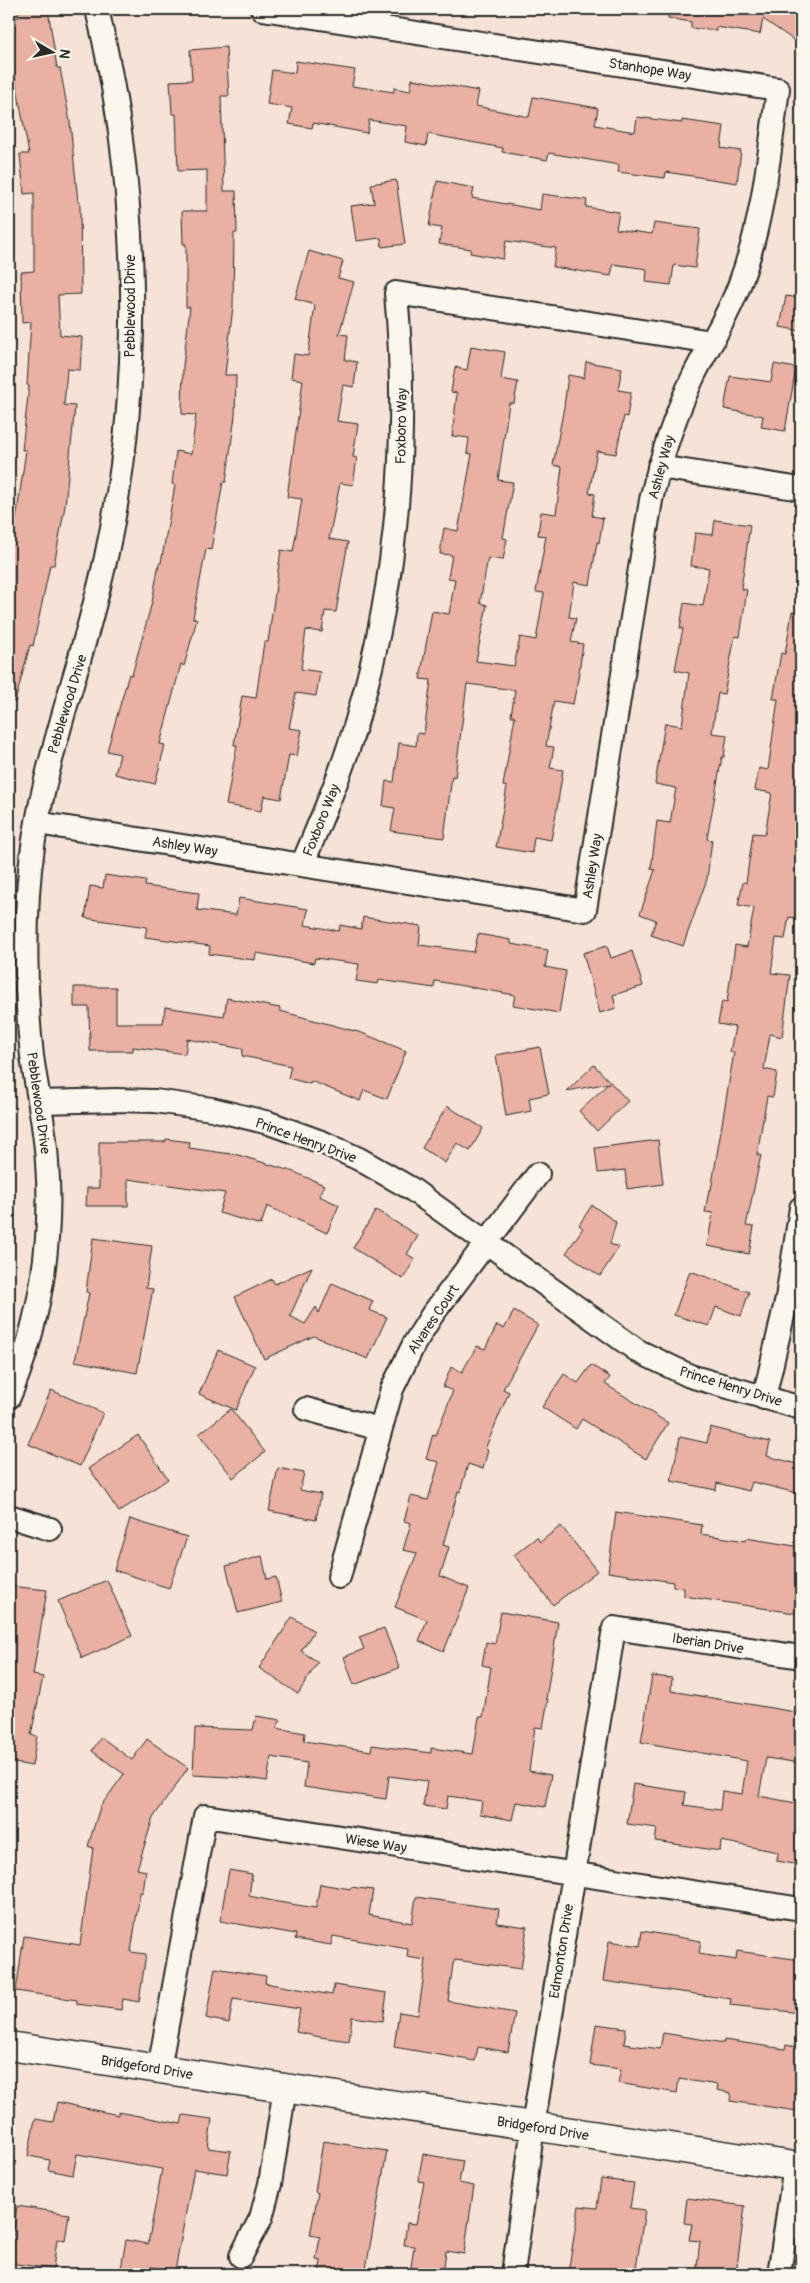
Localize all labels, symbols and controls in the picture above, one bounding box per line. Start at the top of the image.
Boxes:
north arrow [28,28,78,78]
text: N [55,48,73,60]
street label: Stanhope Way [608,55,692,84]
street label: Pebblewood Drive [122,254,139,357]
street label: Foxboro Way [392,388,411,464]
street label: Ashley Way [645,433,678,501]
street label: Pebblewood Drive [44,652,91,756]
street label: Foxboro Way [299,782,344,859]
street label: Ashley Way [579,832,606,900]
street label: Ashley Way [151,833,219,860]
street label: Pebblewood Drive [23,1051,54,1155]
street label: Prince Henry Drive [253,1114,359,1167]
street label: Alvares Court [404,1281,463,1357]
street label: Prince Henry Drive [677,1363,784,1410]
street label: Iberian Drive [671,1629,745,1658]
street label: Wiese Way [344,1830,408,1857]
street label: Edmonton Drive [546,1902,577,2000]
street label: Bridgeford Drive [100,2052,194,2083]
street label: Bridgeford Drive [496,2113,590,2144]

